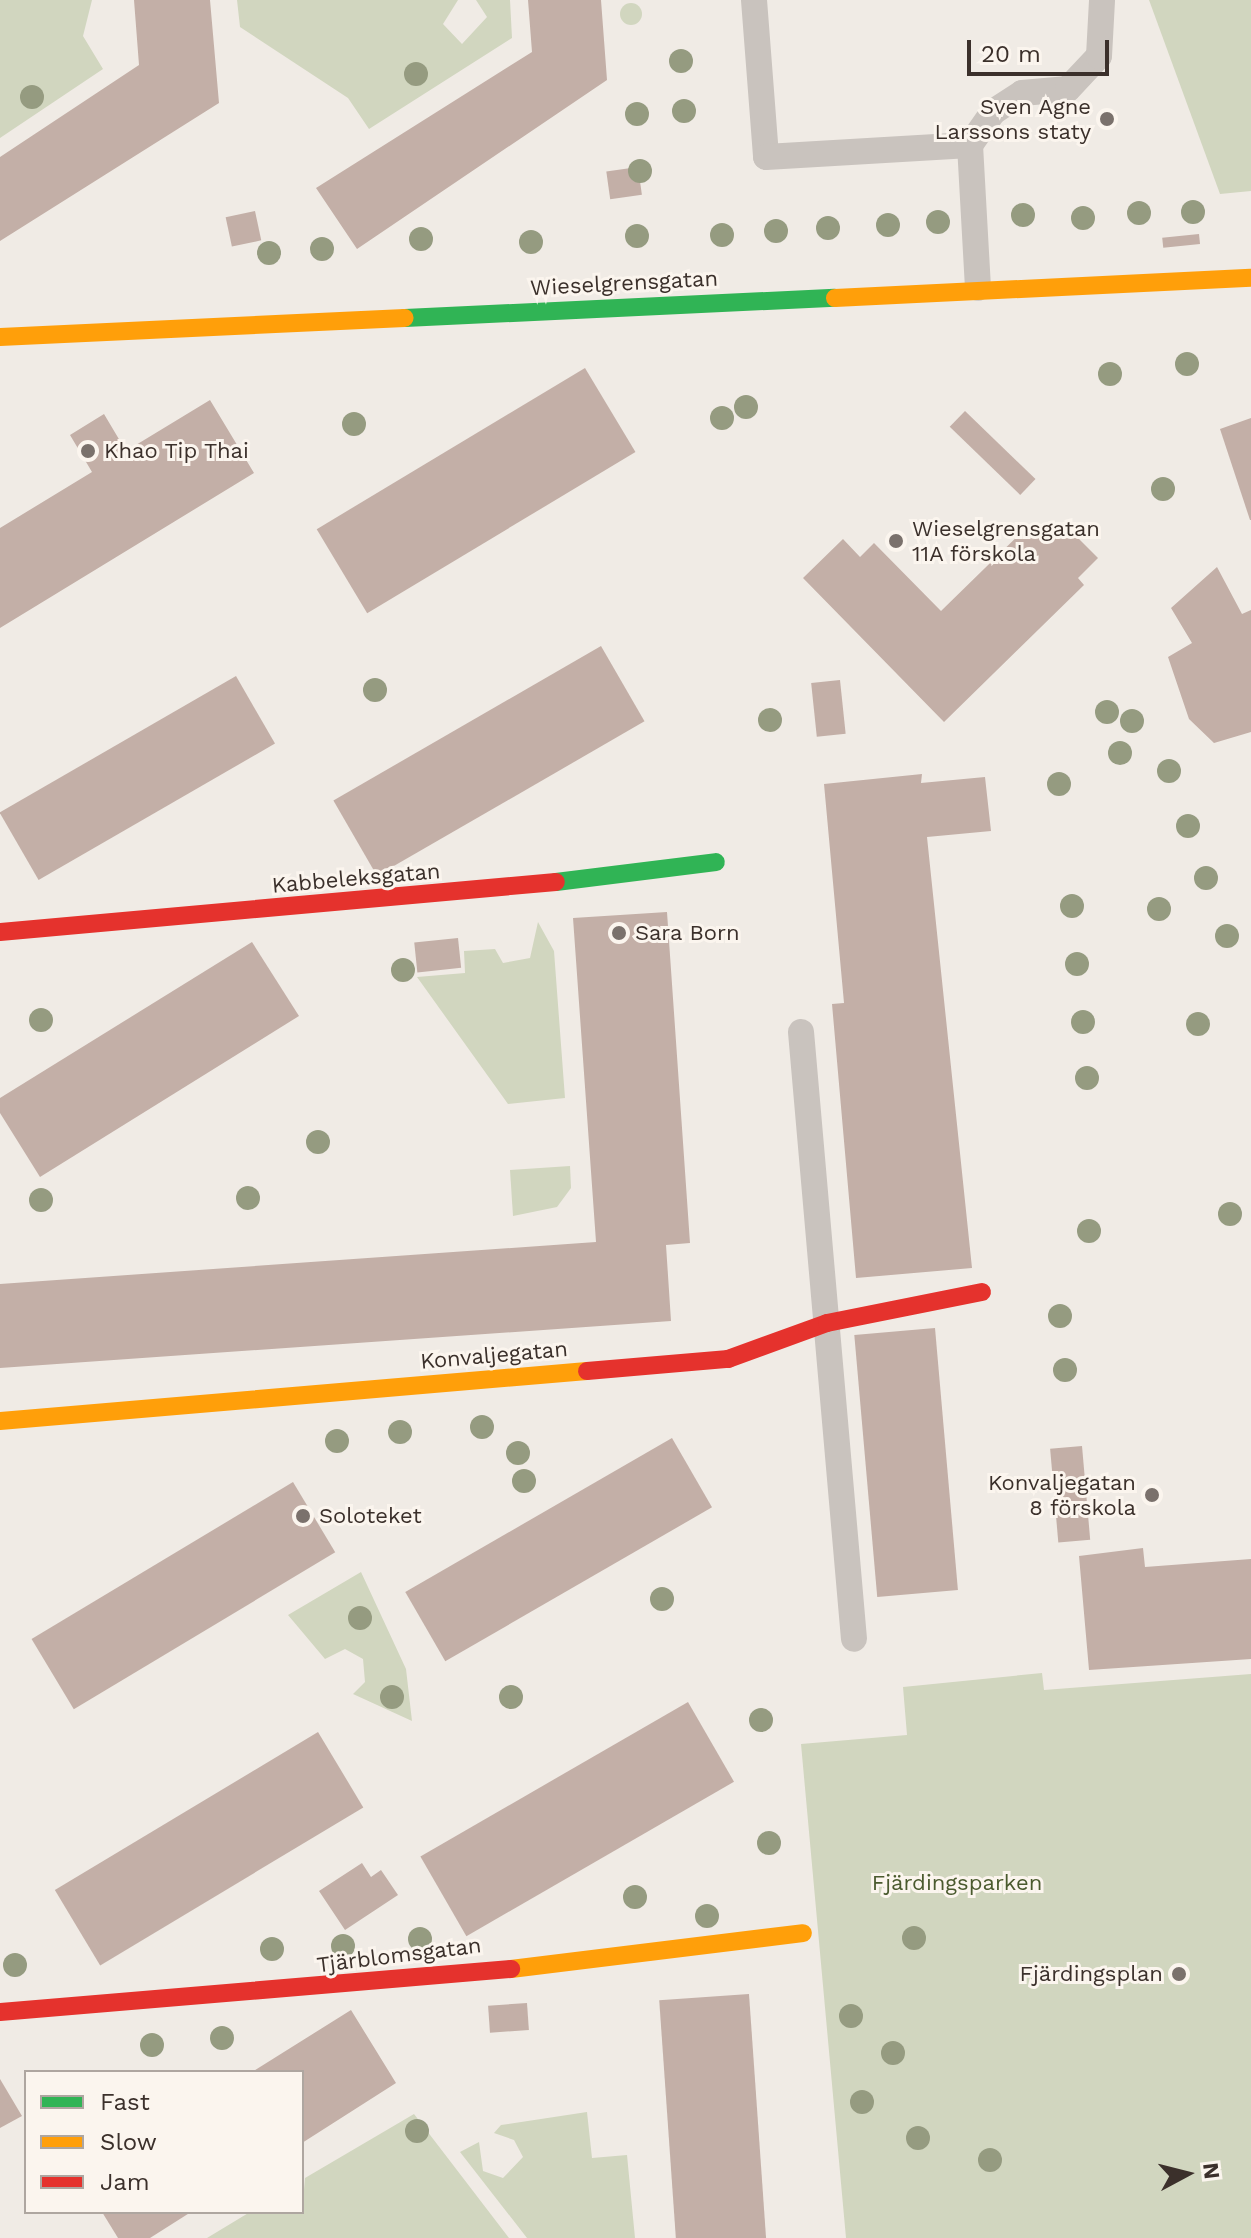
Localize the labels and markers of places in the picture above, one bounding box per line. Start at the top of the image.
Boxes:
place label: Sven Agne Larssons staty [934,93,1091,144]
marker: Sven Agne Larssons staty [1098,110,1116,128]
place label: Khao Tip Thai [104,438,250,464]
marker: Khao Tip Thai [79,442,97,460]
place label: Wieselgrensgatan 11A förskola [912,515,1100,566]
marker: Wieselgrensgatan 11A förskola [887,532,905,550]
place label: Sara Born [635,920,740,946]
marker: Sara Born [610,924,628,942]
place label: Konvaljegatan 8 förskola [988,1469,1136,1520]
marker: Konvaljegatan 8 förskola [1143,1486,1161,1504]
place label: Soloteket [319,1503,422,1529]
marker: Soloteket [294,1507,312,1525]
place label: Fjärdingsplan [1019,1961,1163,1987]
marker: Fjärdingsplan [1170,1965,1188,1983]

